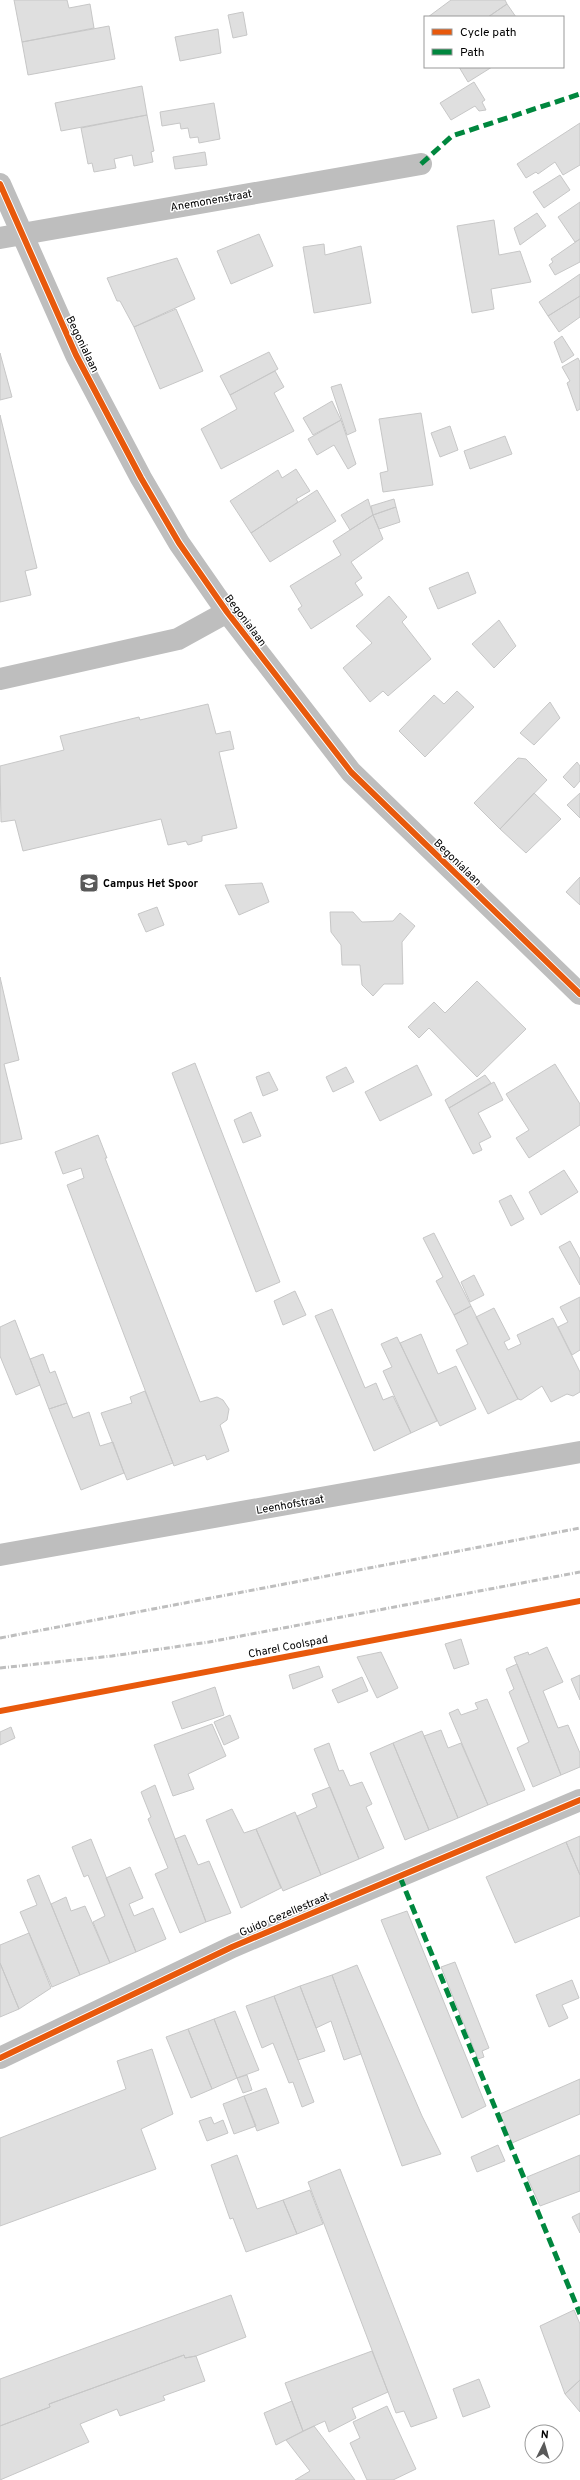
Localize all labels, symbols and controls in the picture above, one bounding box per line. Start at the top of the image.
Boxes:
legend [424,16,564,68]
text: Cycle path [460,25,517,41]
text: Path [460,45,485,61]
street label: Anemonenstraat [169,187,253,215]
street label: Begonialaan [62,314,102,375]
street label: Begonialaan [221,592,269,649]
street label: Begonialaan [430,836,484,889]
school or university icon: Campus Het Spoor [78,872,100,894]
place label: Campus Het Spoor [103,877,199,891]
street label: Leenhofstraat [255,1492,325,1518]
street label: Charel Coolspad [247,1632,329,1662]
street label: Guido Gezellestraat [237,1890,331,1940]
north arrow [524,2424,564,2464]
text: N [540,2428,549,2442]

